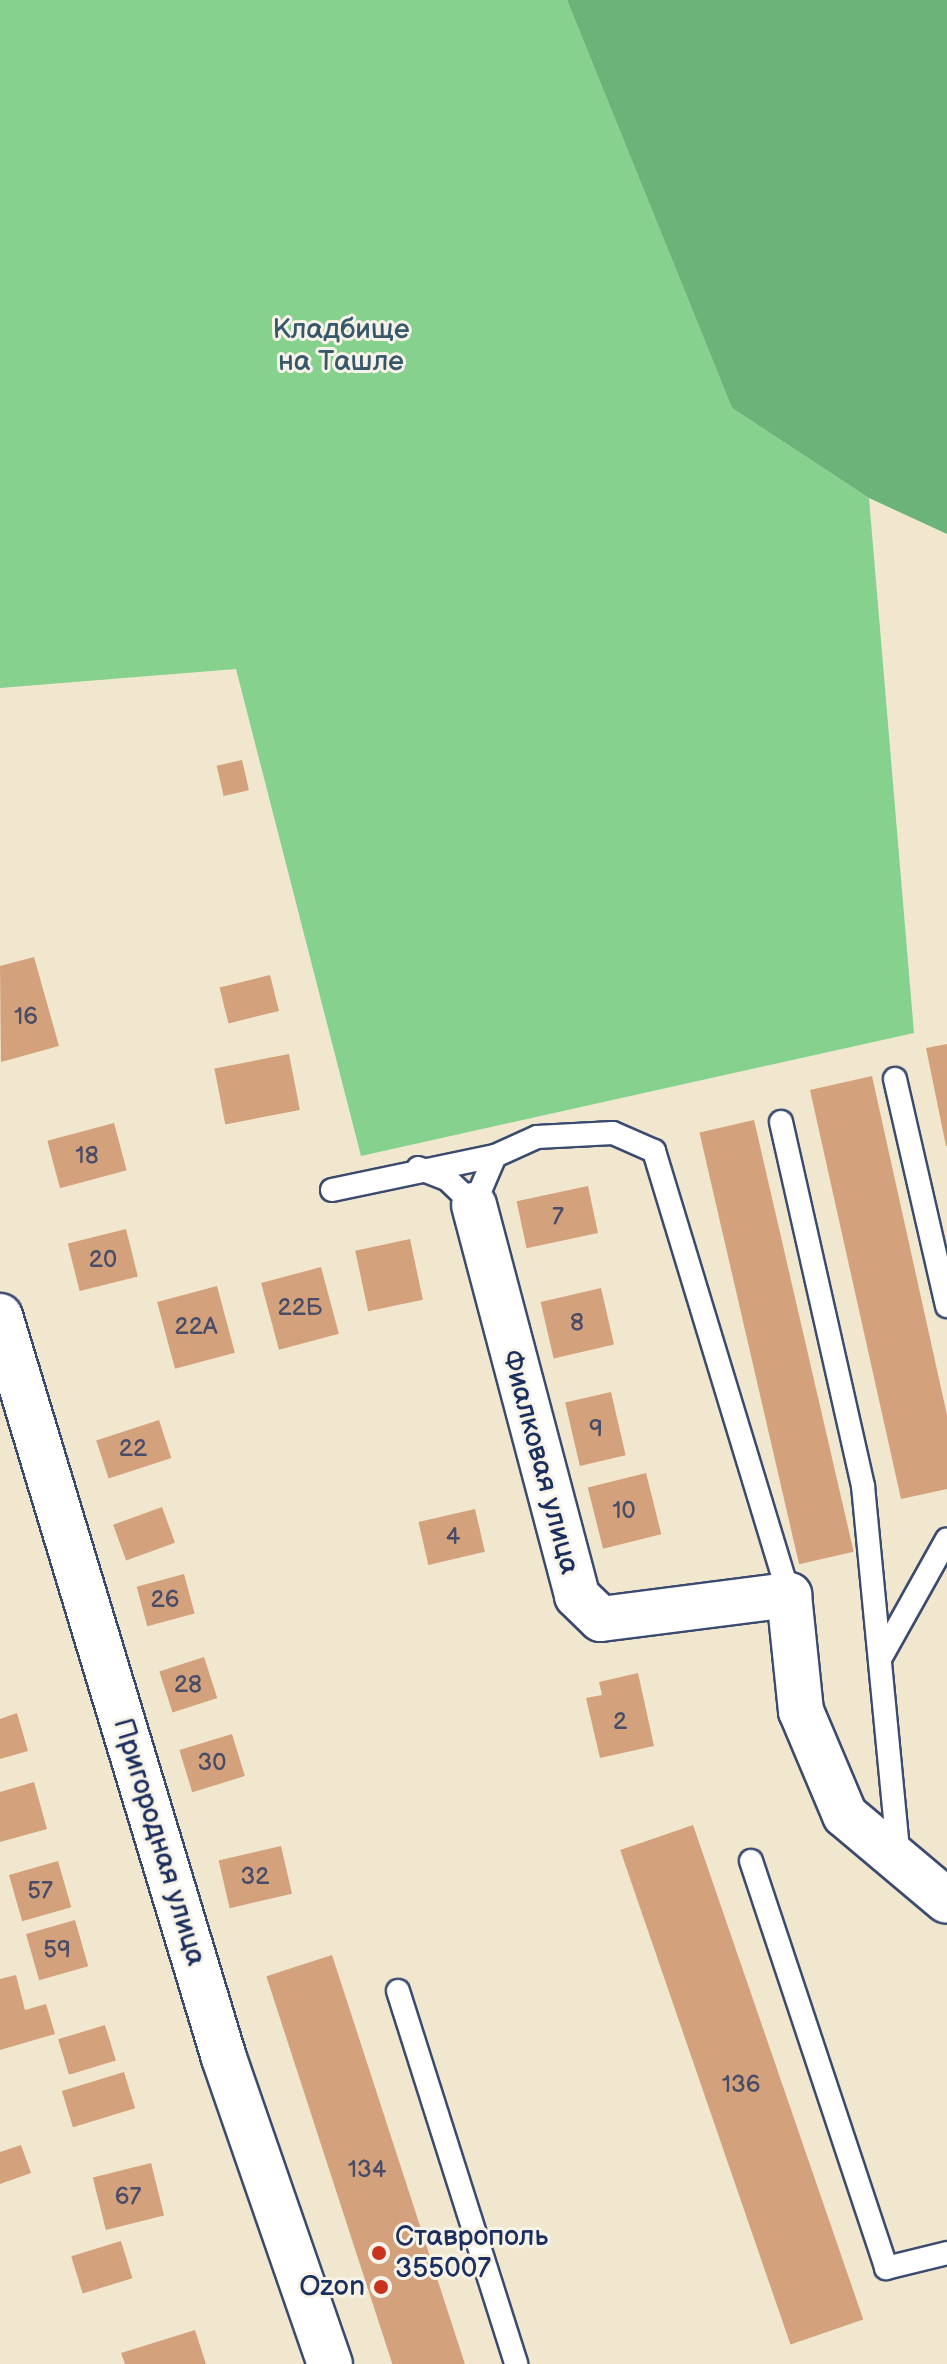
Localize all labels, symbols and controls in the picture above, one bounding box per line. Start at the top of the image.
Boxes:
park label: Кладбище на Ташле [272,313,410,379]
house number: 16 [14,1003,38,1031]
house number: 18 [75,1142,99,1170]
house number: 7 [552,1203,564,1231]
house number: 20 [89,1246,117,1274]
house number: 22Б [278,1294,322,1322]
house number: 8 [570,1309,584,1337]
house number: 22А [175,1313,217,1341]
street label: Фиалковая улица [494,1346,586,1578]
house number: 9 [589,1415,603,1443]
house number: 22 [119,1435,147,1463]
house number: 10 [612,1497,636,1525]
house number: 4 [446,1523,460,1551]
house number: 26 [151,1586,179,1614]
house number: 28 [174,1671,202,1699]
house number: 2 [613,1708,627,1736]
street label: Пригородная улица [105,1714,213,1970]
house number: 30 [198,1749,226,1777]
house number: 32 [241,1863,269,1891]
house number: 57 [27,1877,53,1905]
house number: 59 [43,1936,71,1964]
house number: 136 [722,2071,760,2099]
house number: 134 [348,2156,386,2184]
house number: 67 [115,2183,141,2211]
place label: Ставрополь 355007 [395,2220,548,2286]
marker: Ставрополь 355007 [370,2244,388,2262]
place label: Ozon [299,2270,365,2304]
marker: Ozon [372,2278,390,2296]

